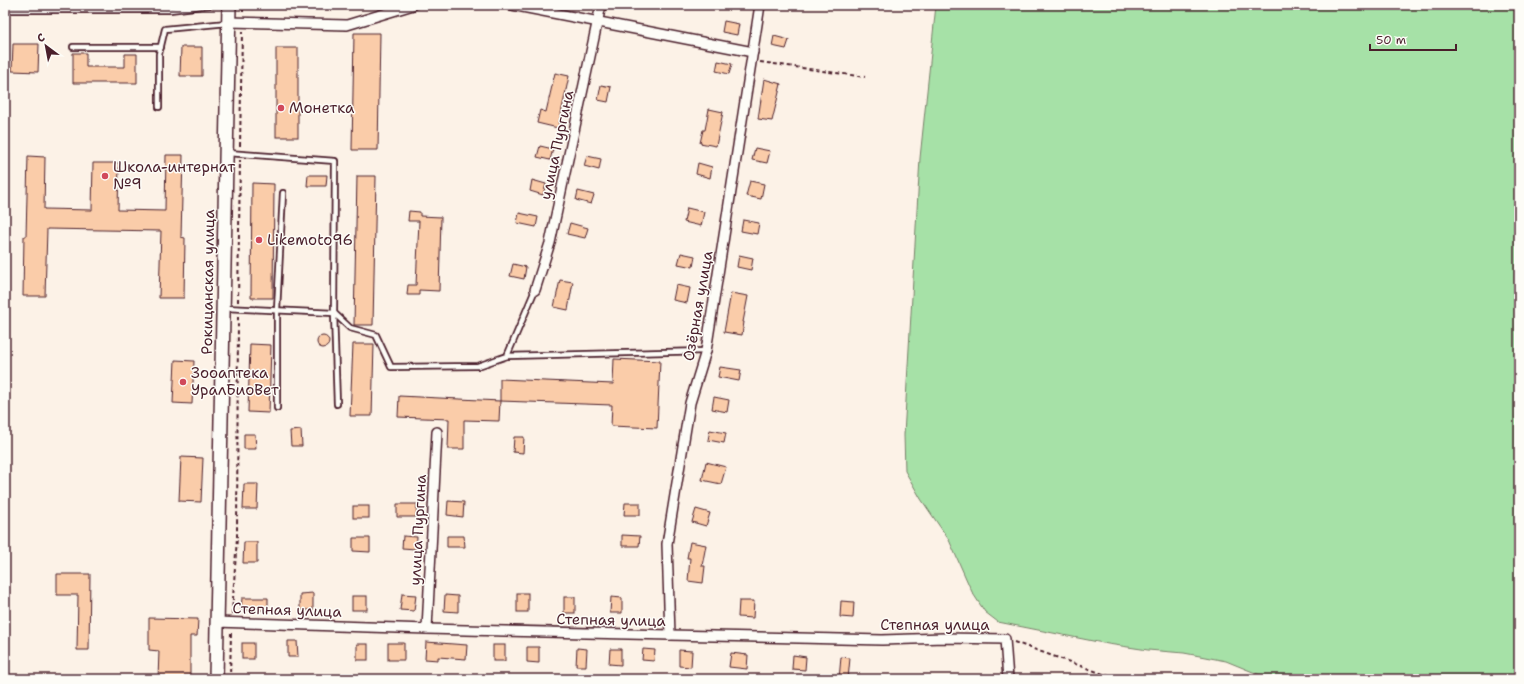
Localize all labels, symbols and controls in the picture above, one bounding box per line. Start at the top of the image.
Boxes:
north arrow [26,26,66,66]
scale bar [1370,26,1456,52]
text: С [34,30,48,46]
text: 50 m [1376,32,1406,48]
street label: улица Пургина [536,88,578,202]
place label: Монетка [289,98,355,118]
marker: Монетка [276,103,286,113]
place label: Школа-интернат №9 [113,157,235,194]
marker: Школа-интернат №9 [100,171,110,181]
street label: Рокицанская улица [197,209,219,355]
place label: Likemoto96 [267,230,353,250]
marker: Likemoto96 [254,235,264,245]
street label: Озёрная улица [678,249,718,363]
place label: Зооаптека УралБиоВет [191,363,279,400]
marker: Зооаптека УралБиоВет [178,377,188,387]
street label: улица Пургина [405,473,431,586]
street label: Степная улица [232,598,343,622]
street label: Степная улица [556,609,667,631]
street label: Степная улица [880,615,990,635]

